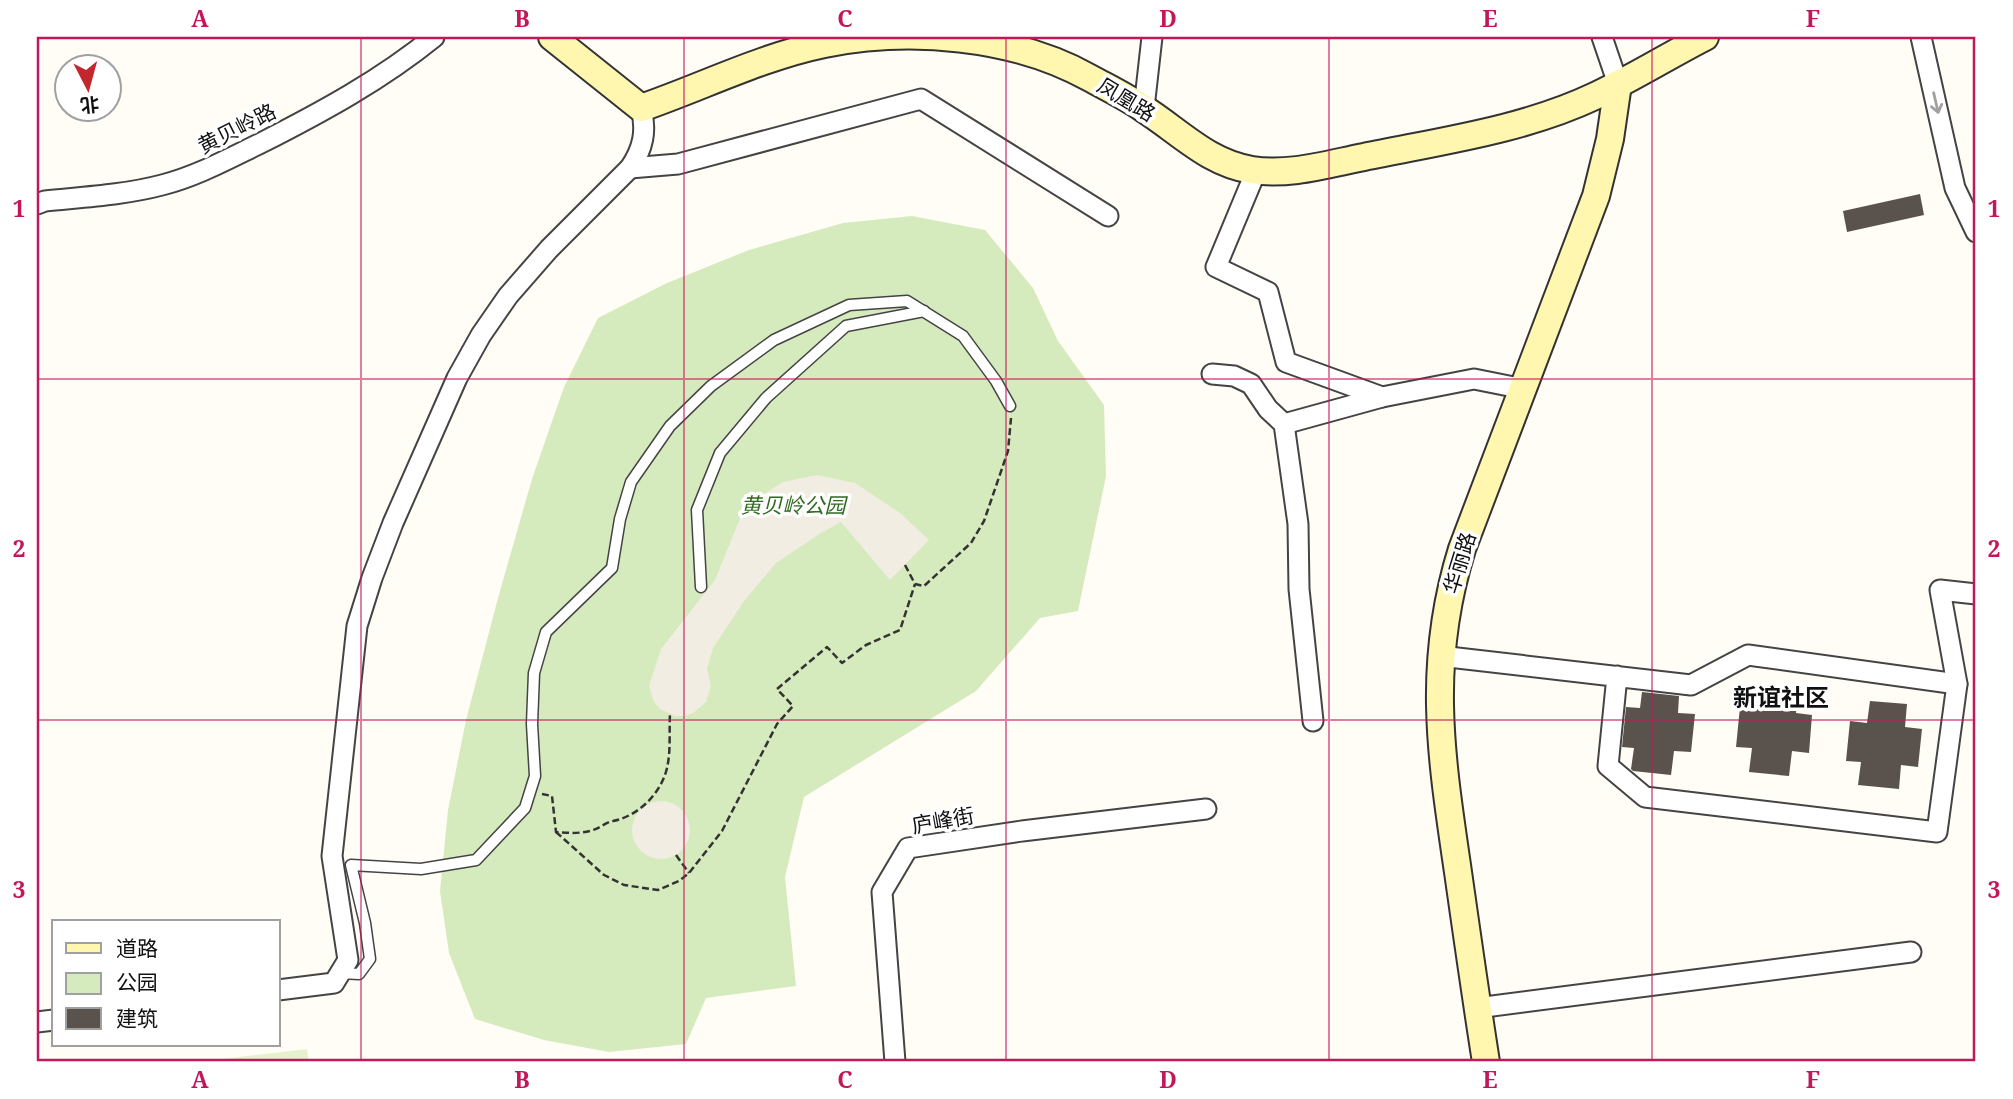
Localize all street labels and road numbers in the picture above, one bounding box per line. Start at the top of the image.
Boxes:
street label: 凤凰路 [1092,71,1161,127]
street label: 黄贝岭路 [193,97,280,160]
street label: 华丽路 [1436,528,1482,597]
street label: 庐峰街 [909,801,976,839]

